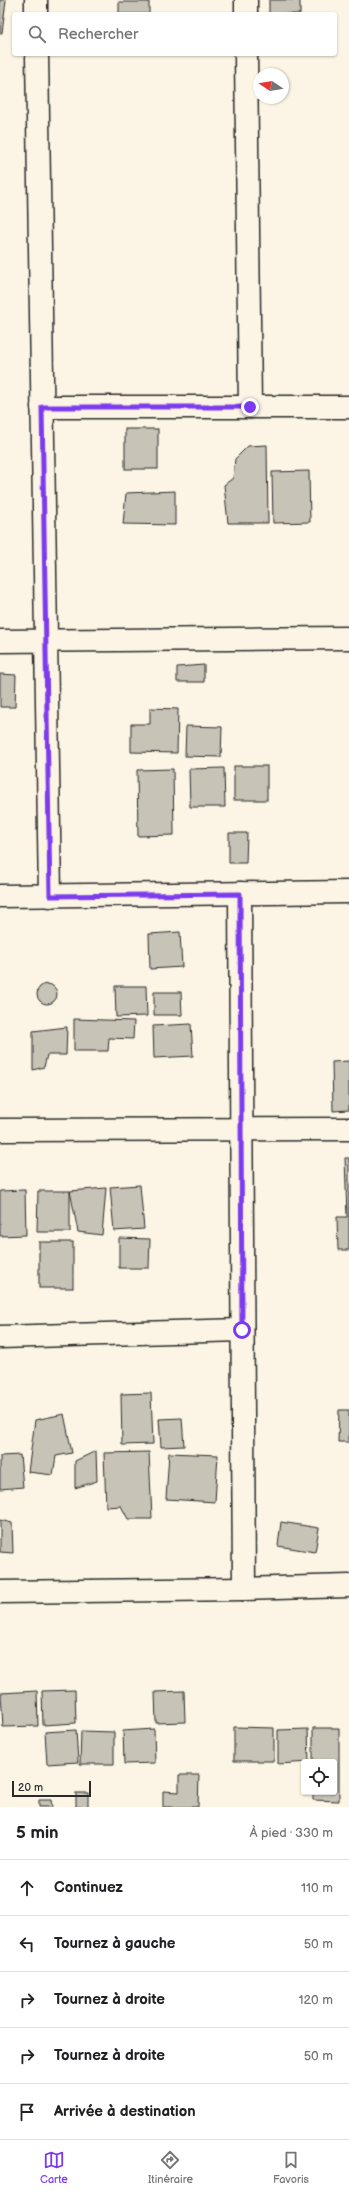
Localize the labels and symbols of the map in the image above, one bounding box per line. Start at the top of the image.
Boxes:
north arrow [253,68,289,104]
route end [241,398,259,416]
route start [233,1321,251,1339]
scale bar [12,1779,91,1798]

